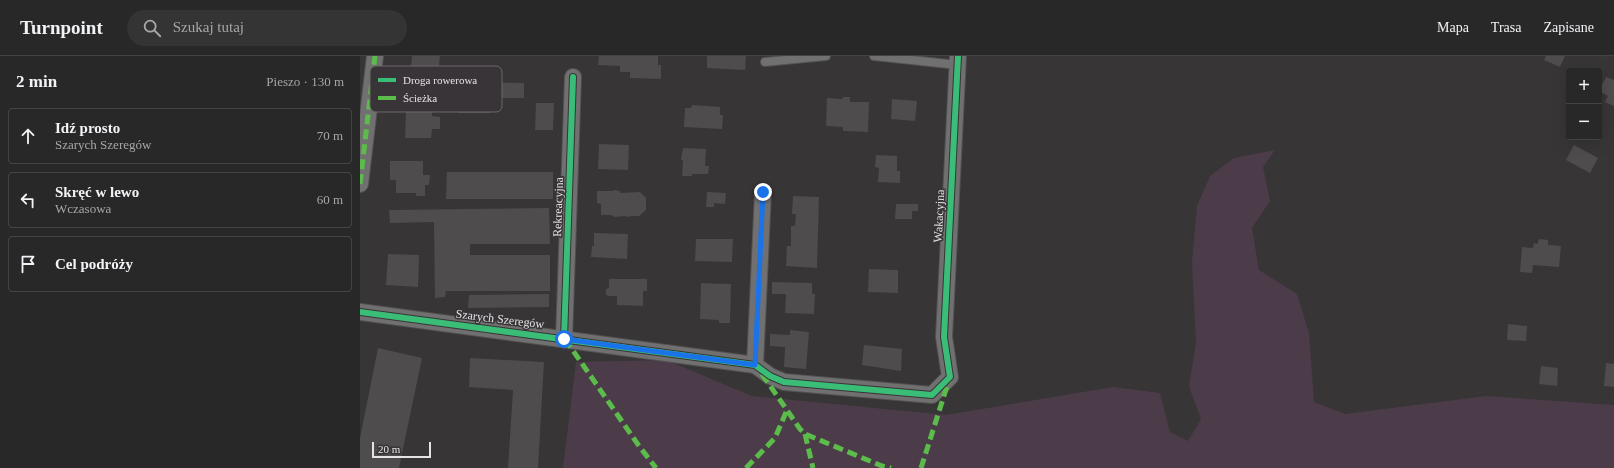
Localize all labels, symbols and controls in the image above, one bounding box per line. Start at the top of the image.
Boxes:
search box [127,10,407,46]
text: Turnpoint [20,17,103,38]
icon: search [141,17,163,39]
text: Szukaj tutaj [173,19,244,35]
text: Mapa [1437,20,1469,35]
text: Trasa [1491,20,1521,35]
text: Zapisane [1543,20,1594,35]
legend [370,66,502,112]
map controls [1566,68,1602,140]
button: + [1566,68,1602,104]
text: 2 min [16,72,57,91]
text: Pieszo · 130 m [266,74,344,89]
text: Droga rowerowa [403,74,477,86]
text: Ścieżka [403,92,437,104]
button: − [1566,104,1602,140]
text: Idź prosto [55,120,120,136]
icon: ahead [17,125,39,147]
text: 70 m [317,128,343,143]
text: Szarych Szeregów [55,137,151,152]
street label: Rekreacyjna [550,176,566,237]
route end [754,183,772,201]
text: Skręć w lewo [55,184,139,200]
icon: left [17,189,39,211]
street label: Wakacyjna [931,189,947,243]
text: 60 m [317,192,343,207]
text: Wczasowa [55,201,111,216]
icon: arrive [17,253,39,275]
text: Cel podróży [55,256,133,272]
street label: Szarych Szeregów [455,307,545,331]
route start [555,330,573,348]
scale bar [372,440,431,459]
text: 20 m [378,443,400,455]

